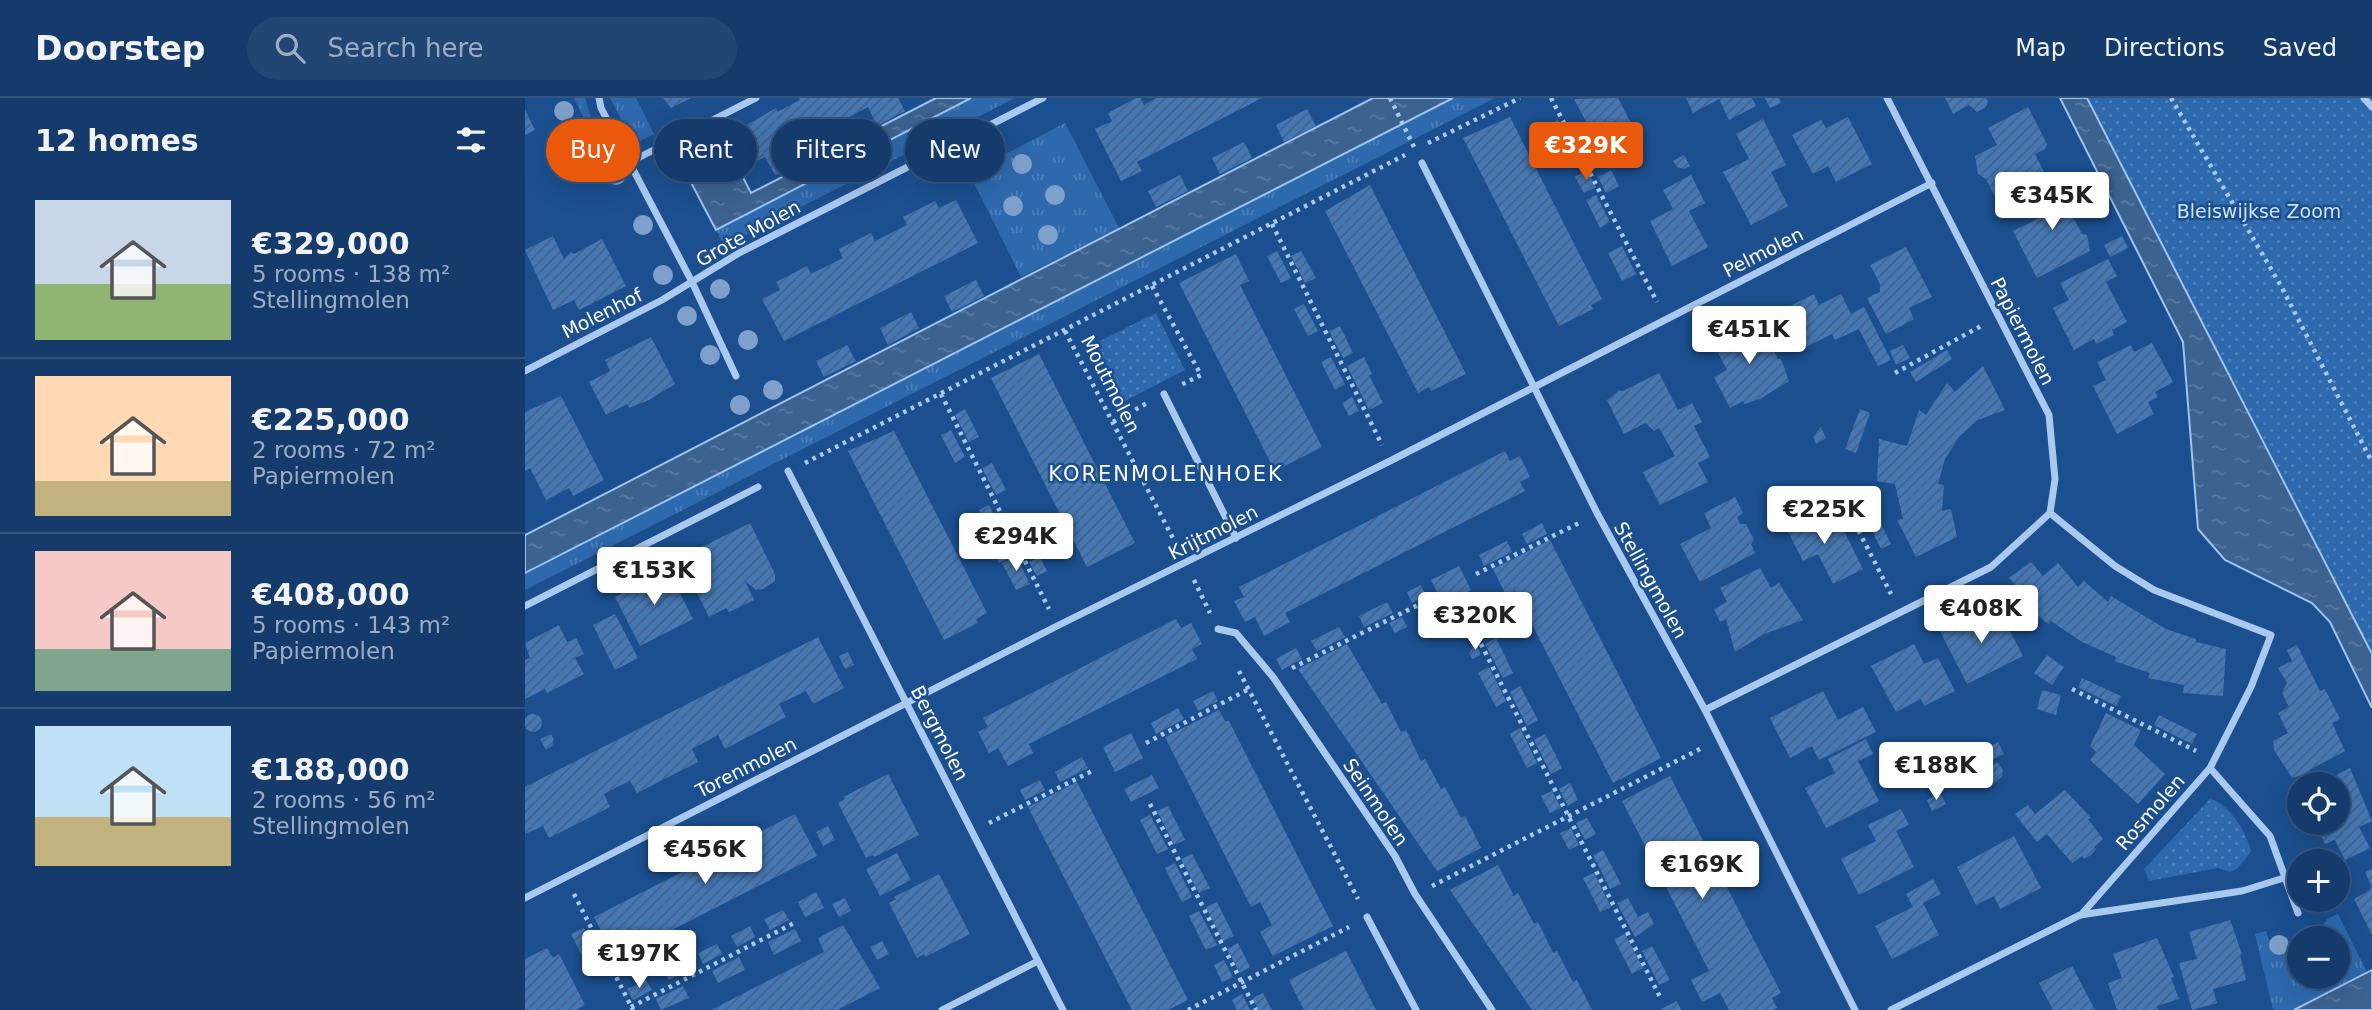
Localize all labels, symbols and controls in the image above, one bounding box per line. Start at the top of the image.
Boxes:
search box [247,17,737,80]
text: Doorstep [35,29,205,68]
icon: search [271,29,309,67]
text: Search here [327,33,484,63]
text: Map [2015,34,2066,62]
text: Directions [2104,34,2225,62]
text: Saved [2263,34,2337,62]
chip: Buy [546,119,640,182]
chip: Rent [654,119,757,182]
chip: Filters [771,119,891,182]
chip: New [905,119,1005,182]
icon: filters [452,121,490,159]
pin: €329K [1537,122,1635,182]
text: 12 homes [35,123,199,158]
text: €329K [1545,132,1627,158]
pin: €345K [2003,172,2101,232]
text: €345K [2011,182,2093,208]
street label: Grote Molen [692,195,804,271]
park label: Bleiswijkse Zoom [2177,200,2341,222]
street label: Pelmolen [1719,222,1807,282]
text: €329,000 [252,226,410,261]
icon: home [91,228,175,312]
text: 5 rooms · 138 m² [252,261,450,287]
street label: Papiermolen [1986,273,2060,389]
street label: Molenhof [558,283,647,343]
text: Stellingmolen [252,287,410,313]
pin: €451K [1700,306,1798,366]
text: €451K [1708,316,1790,342]
street label: Moutmolen [1077,331,1145,437]
text: €225,000 [252,402,410,437]
icon: home [91,404,175,488]
text: 2 rooms · 72 m² [252,437,436,463]
district label: KORENMOLENHOEK [1048,462,1284,486]
text: Papiermolen [252,463,395,489]
pin: €225K [1775,486,1873,546]
text: €225K [1783,496,1865,522]
street label: Krijtmolen [1165,500,1261,564]
pin: €294K [967,514,1065,573]
street label: Stellingmolen [1610,518,1692,642]
text: €294K [975,523,1057,549]
pin: €153K [605,547,703,607]
text: €153K [613,557,695,583]
text: €408,000 [252,577,410,612]
icon: home [91,579,175,663]
pin: €408K [1932,586,2030,645]
pin: €320K [1426,592,1524,652]
text: €408K [1940,595,2022,621]
text: €320K [1434,602,1516,628]
text: 5 rooms · 143 m² [252,612,450,638]
text: Papiermolen [252,638,395,664]
street label: Bergmolen [907,682,973,784]
street label: Torenmolen [691,732,800,802]
pin: €188K [1887,742,1985,802]
text: €188,000 [252,752,410,787]
text: €188K [1895,752,1977,778]
icon: home [91,754,175,838]
street label: Seinmolen [1339,754,1413,850]
street label: Rosmolen [2111,770,2189,854]
map controls [2287,772,2350,989]
button: locate [2287,772,2350,835]
text: 2 rooms · 56 m² [252,787,436,813]
text: Stellingmolen [252,813,410,839]
pin: €456K [656,826,754,886]
text: €456K [664,836,746,862]
pin: €169K [1653,842,1751,901]
button: + [2287,849,2350,912]
text: €169K [1661,851,1743,877]
button: − [2287,926,2350,989]
pin: €197K [590,930,688,990]
text: €197K [598,940,680,966]

